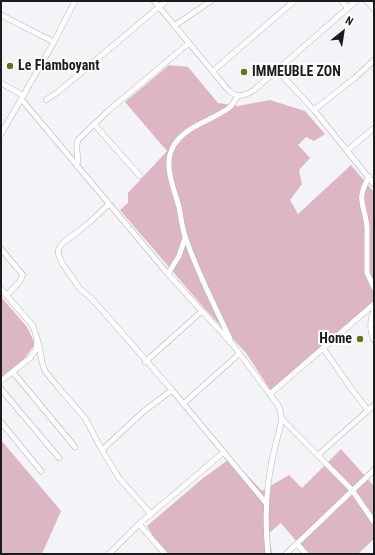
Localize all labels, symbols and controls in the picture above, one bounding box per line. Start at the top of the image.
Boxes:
north arrow [323,12,363,52]
text: N [343,14,355,28]
place label: Le Flamboyant [18,58,100,74]
marker: Le Flamboyant [5,61,15,71]
place label: IMMEUBLE ZON [252,64,341,80]
marker: IMMEUBLE ZON [239,67,249,77]
place label: Home [319,331,352,347]
marker: Home [355,334,365,344]

